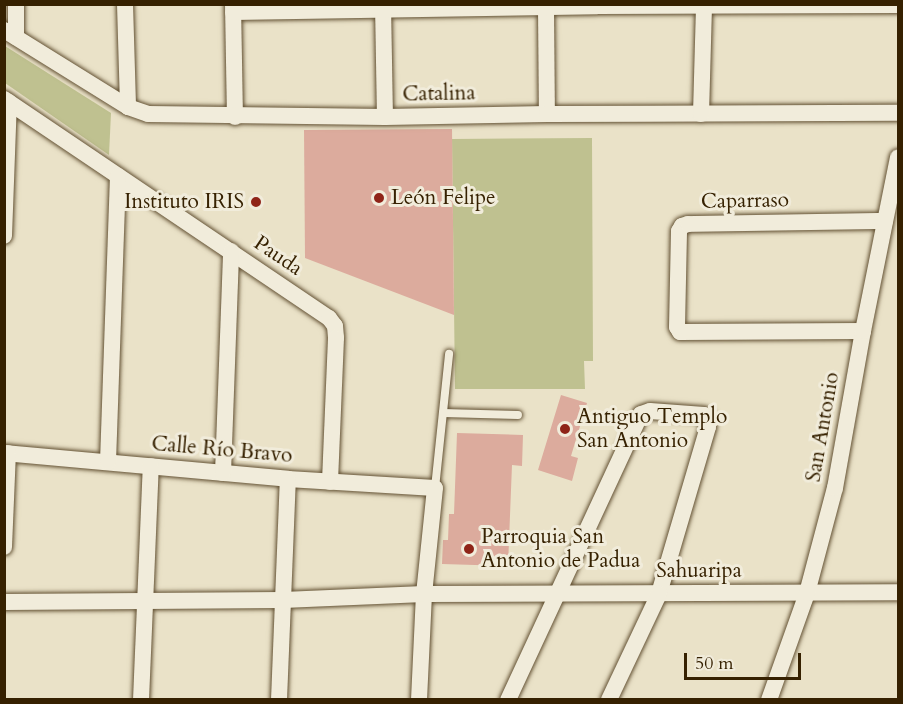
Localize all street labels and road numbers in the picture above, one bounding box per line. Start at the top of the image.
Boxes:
street label: Catalina [402,81,476,107]
street label: Caparraso [701,188,789,214]
street label: Pauda [249,231,307,281]
street label: San Antonio [801,370,845,484]
street label: Calle Río Bravo [150,431,294,469]
street label: Sahuaripa [656,558,742,584]

